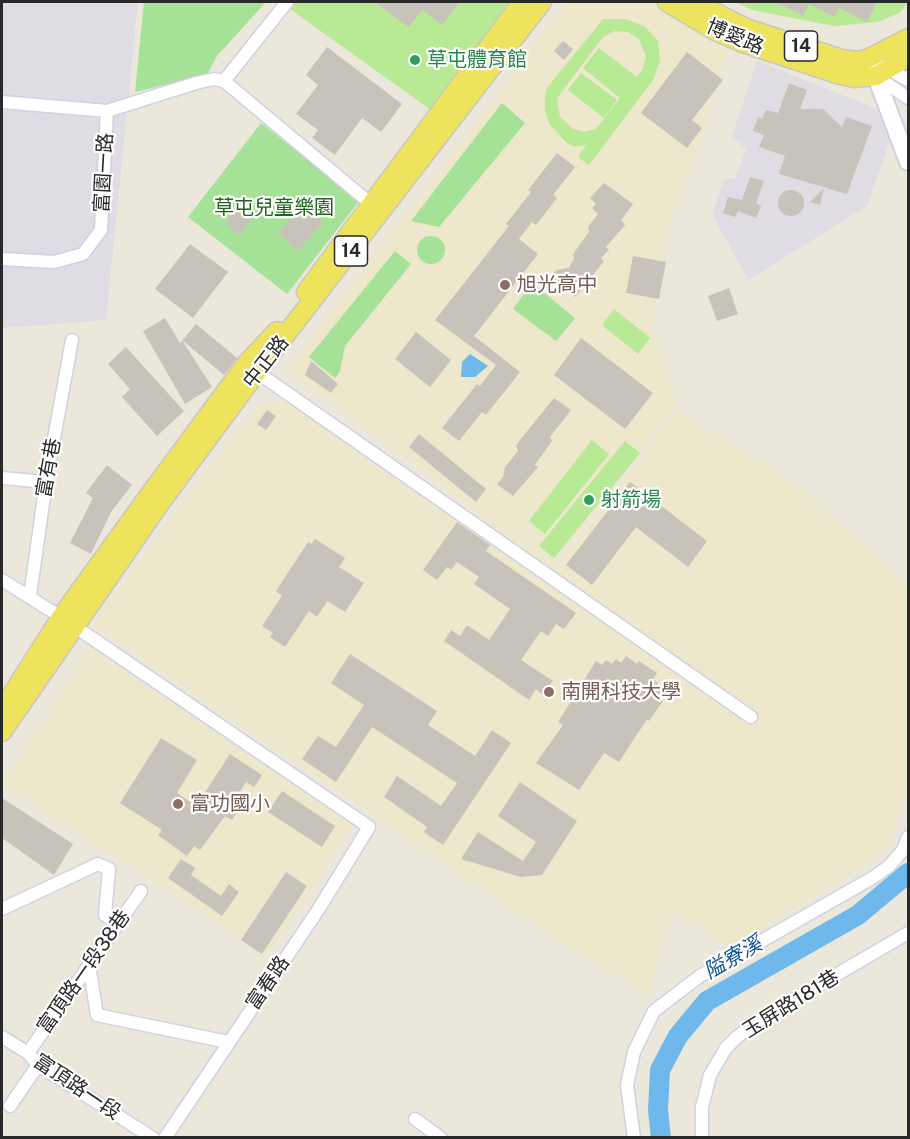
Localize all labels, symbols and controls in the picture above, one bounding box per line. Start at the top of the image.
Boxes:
street label: 博愛路 [703,14,767,60]
road number: 14 [784,31,818,61]
place label: 草屯體育館 [427,48,527,72]
marker: 草屯體育館 [408,53,422,67]
street label: 富園一路 [90,132,118,214]
park label: 草屯兒童樂園 [214,196,334,220]
road number: 14 [334,236,368,266]
place label: 旭光高中 [517,273,597,297]
marker: 旭光高中 [498,278,512,292]
street label: 中正路 [238,331,294,393]
street label: 富有巷 [32,436,66,500]
place label: 射箭場 [601,488,661,512]
marker: 射箭場 [582,493,596,507]
place label: 南開科技大學 [561,680,681,704]
marker: 南開科技大學 [542,685,556,699]
place label: 富功國小 [190,792,270,816]
marker: 富功國小 [171,797,185,811]
street label: 富頂路一段38巷 [32,906,136,1038]
water label: 隘寮溪 [699,931,767,985]
street label: 富春路 [241,951,295,1015]
street label: 玉屏路181巷 [738,965,844,1043]
street label: 富頂路一段 [29,1049,125,1125]

